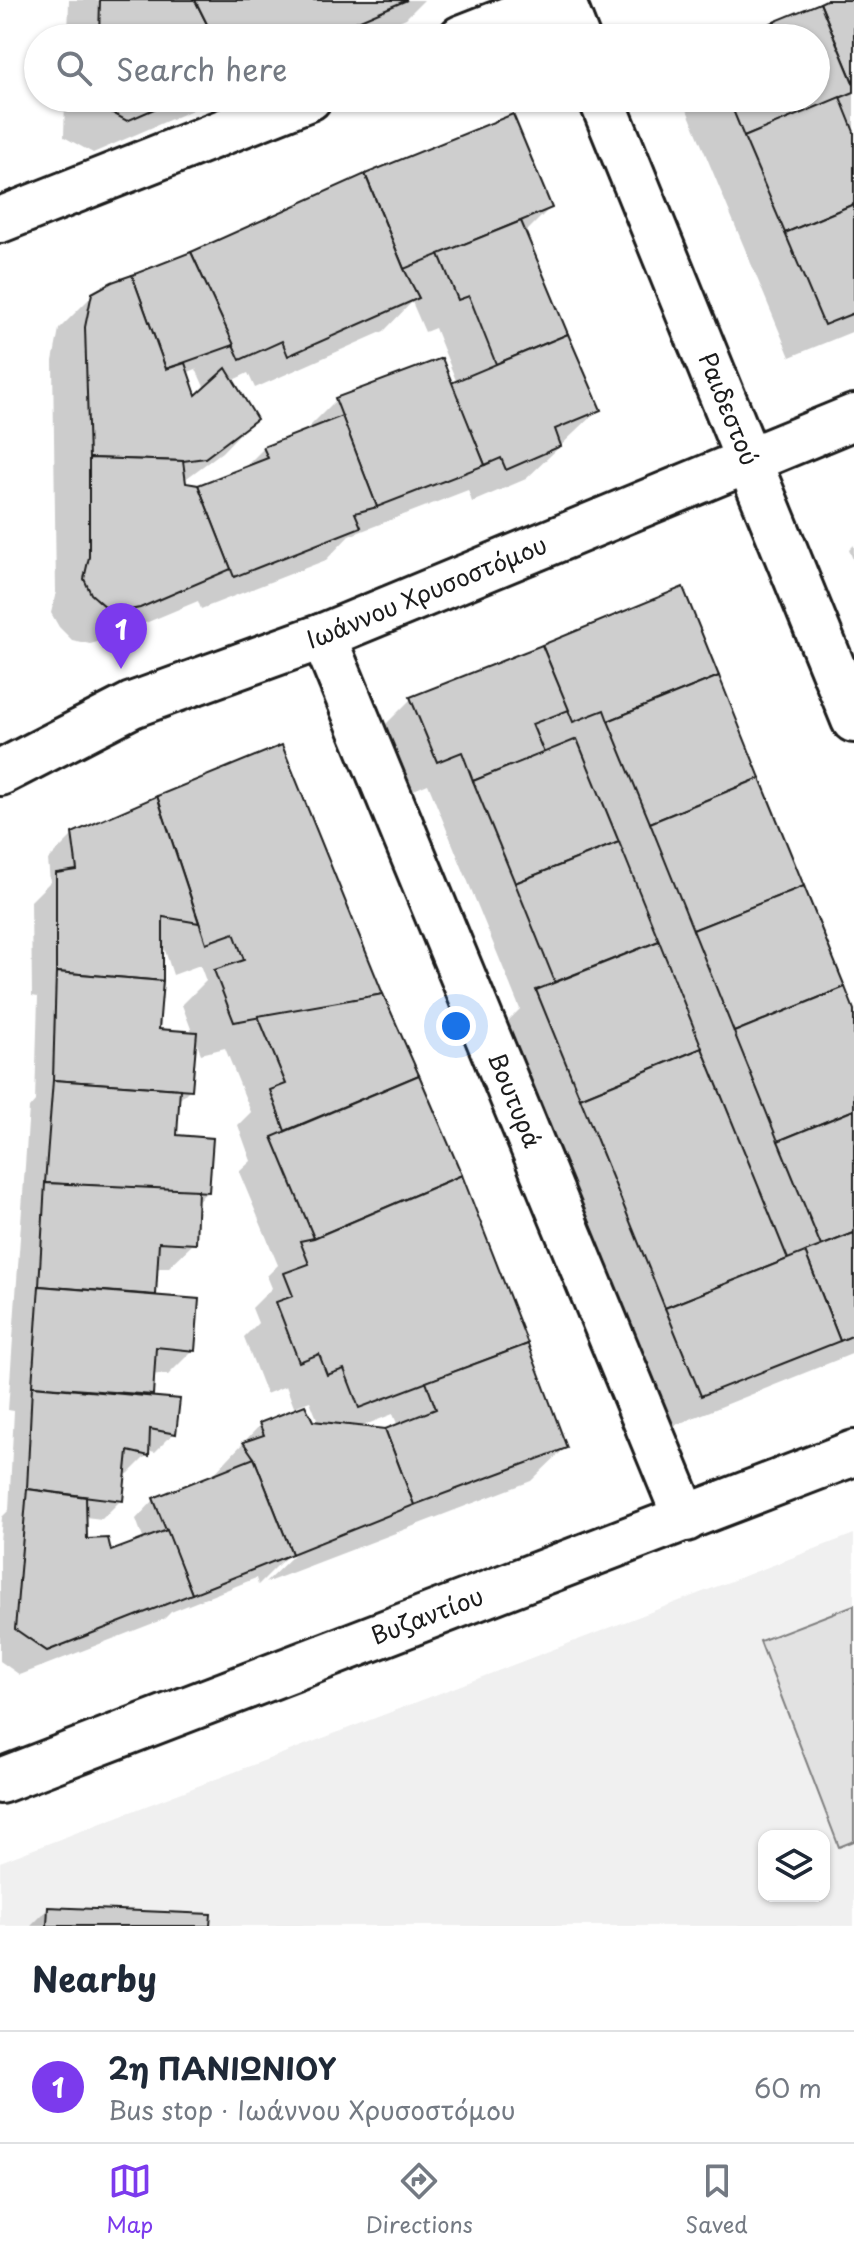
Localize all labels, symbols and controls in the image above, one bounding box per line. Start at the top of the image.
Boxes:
search box [24,24,830,112]
icon: search [52,46,96,90]
text: Search here [116,46,288,91]
street label: Ραιδεστού [690,347,769,470]
street label: Ιωάννου Χρυσοστόμου [301,526,552,657]
pin: 1 [95,603,147,669]
your location [436,1006,476,1046]
street label: Βουτυρά [480,1046,552,1153]
street label: Βυζαντίου [365,1577,488,1653]
map controls [758,1830,830,1902]
button: layers [758,1830,830,1902]
text: Nearby [32,1952,157,2004]
text: 2η ΠΑΝΙΩΝΙΟΥ [108,2045,336,2090]
text: 1 [52,2068,64,2107]
text: 60 m [754,2068,822,2107]
text: Bus stop · Ιωάννου Χρυσοστόμου [108,2090,516,2129]
tab: Map [106,2159,153,2240]
tab: Directions [366,2159,473,2240]
tab: Saved [685,2159,748,2240]

